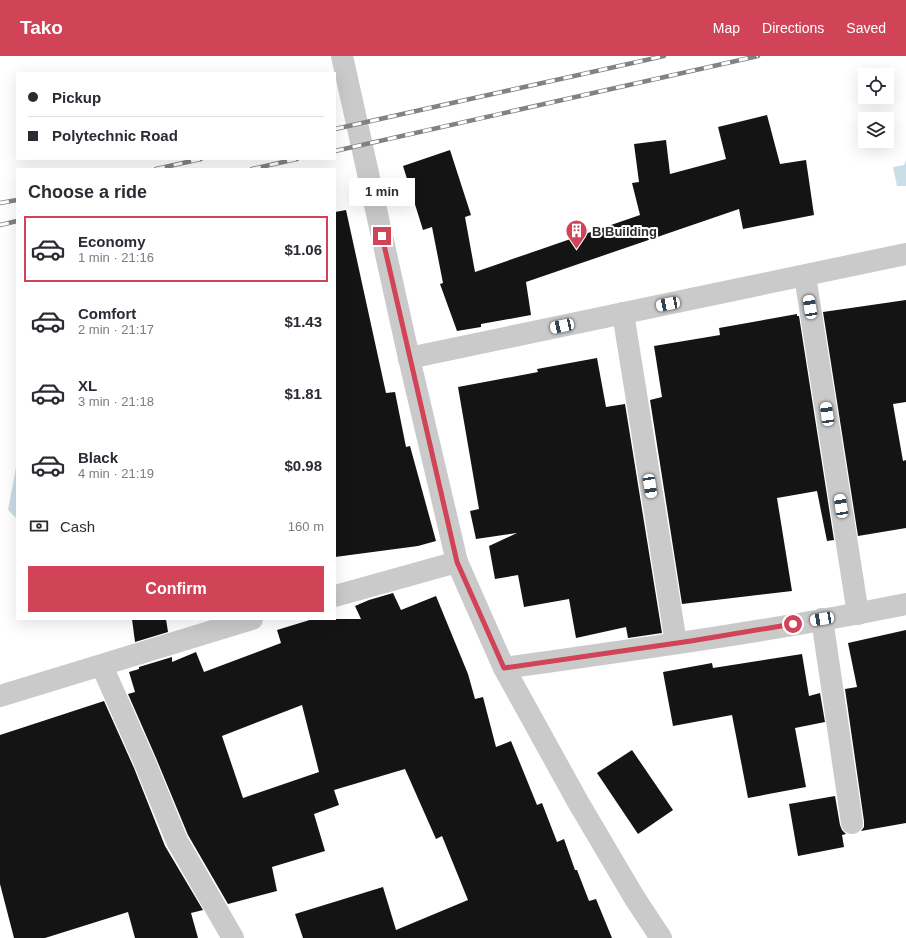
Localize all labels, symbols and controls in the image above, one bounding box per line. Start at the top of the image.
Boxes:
text: Tako [20,17,63,38]
text: Map [713,20,740,36]
text: Directions [762,20,824,36]
text: Saved [846,20,886,36]
map controls [858,68,894,148]
button: locate [858,68,894,104]
text: Pickup [52,89,101,106]
button: layers [858,112,894,148]
text: Polytechnic Road [52,127,178,144]
callout: 1 min [349,178,415,206]
text: Choose a ride [28,182,147,202]
text: 1 min [365,184,399,199]
building icon: B Building [563,218,589,251]
place label: B Building [592,224,657,239]
route end [373,227,391,245]
icon: car [30,231,66,267]
text: Economy [78,233,146,250]
text: $1.06 [284,241,322,258]
text: 1 min · 21:16 [78,250,154,265]
car [802,294,818,320]
car [655,296,681,312]
icon: car [30,303,66,339]
text: Comfort [78,305,136,322]
text: $1.43 [284,313,322,330]
car [549,318,575,334]
text: 2 min · 21:17 [78,322,154,337]
icon: car [30,375,66,411]
text: XL [78,377,97,394]
text: $1.81 [284,385,322,402]
text: 3 min · 21:18 [78,394,154,409]
car [819,401,835,427]
icon: car [30,447,66,483]
text: Black [78,449,118,466]
text: $0.98 [284,457,322,474]
text: 4 min · 21:19 [78,466,154,481]
car [642,473,658,499]
car [833,493,849,519]
icon: cash [28,515,50,537]
text: Cash [60,518,95,535]
text: 160 m [288,519,324,534]
button: Confirm [28,566,324,612]
car [809,611,835,627]
route start [784,615,802,633]

